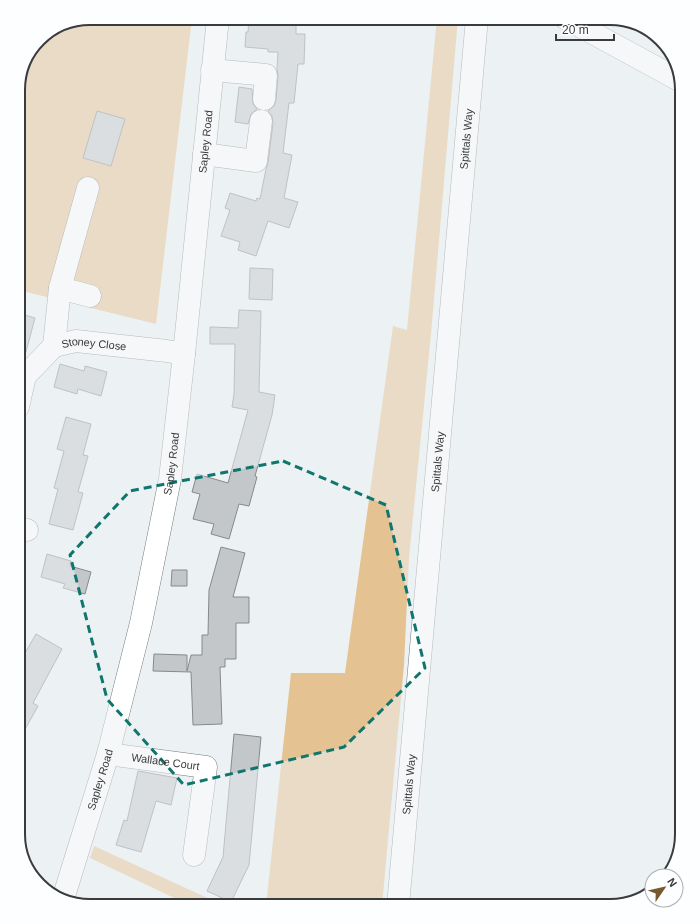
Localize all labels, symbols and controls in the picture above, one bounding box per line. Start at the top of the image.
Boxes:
scale bar [556,16,614,42]
text: 20 m [562,23,589,37]
street label: Spittals Way [458,108,475,170]
street label: Sapley Road [196,110,215,174]
street label: Stoney Close [60,335,127,353]
street label: Spittals Way [429,430,446,493]
street label: Sapley Road [161,432,181,496]
street label: Sapley Road [85,748,115,812]
street label: Wallace Court [131,751,200,772]
street label: Spittals Way [400,753,418,815]
north arrow [644,868,684,908]
text: N [665,876,680,889]

